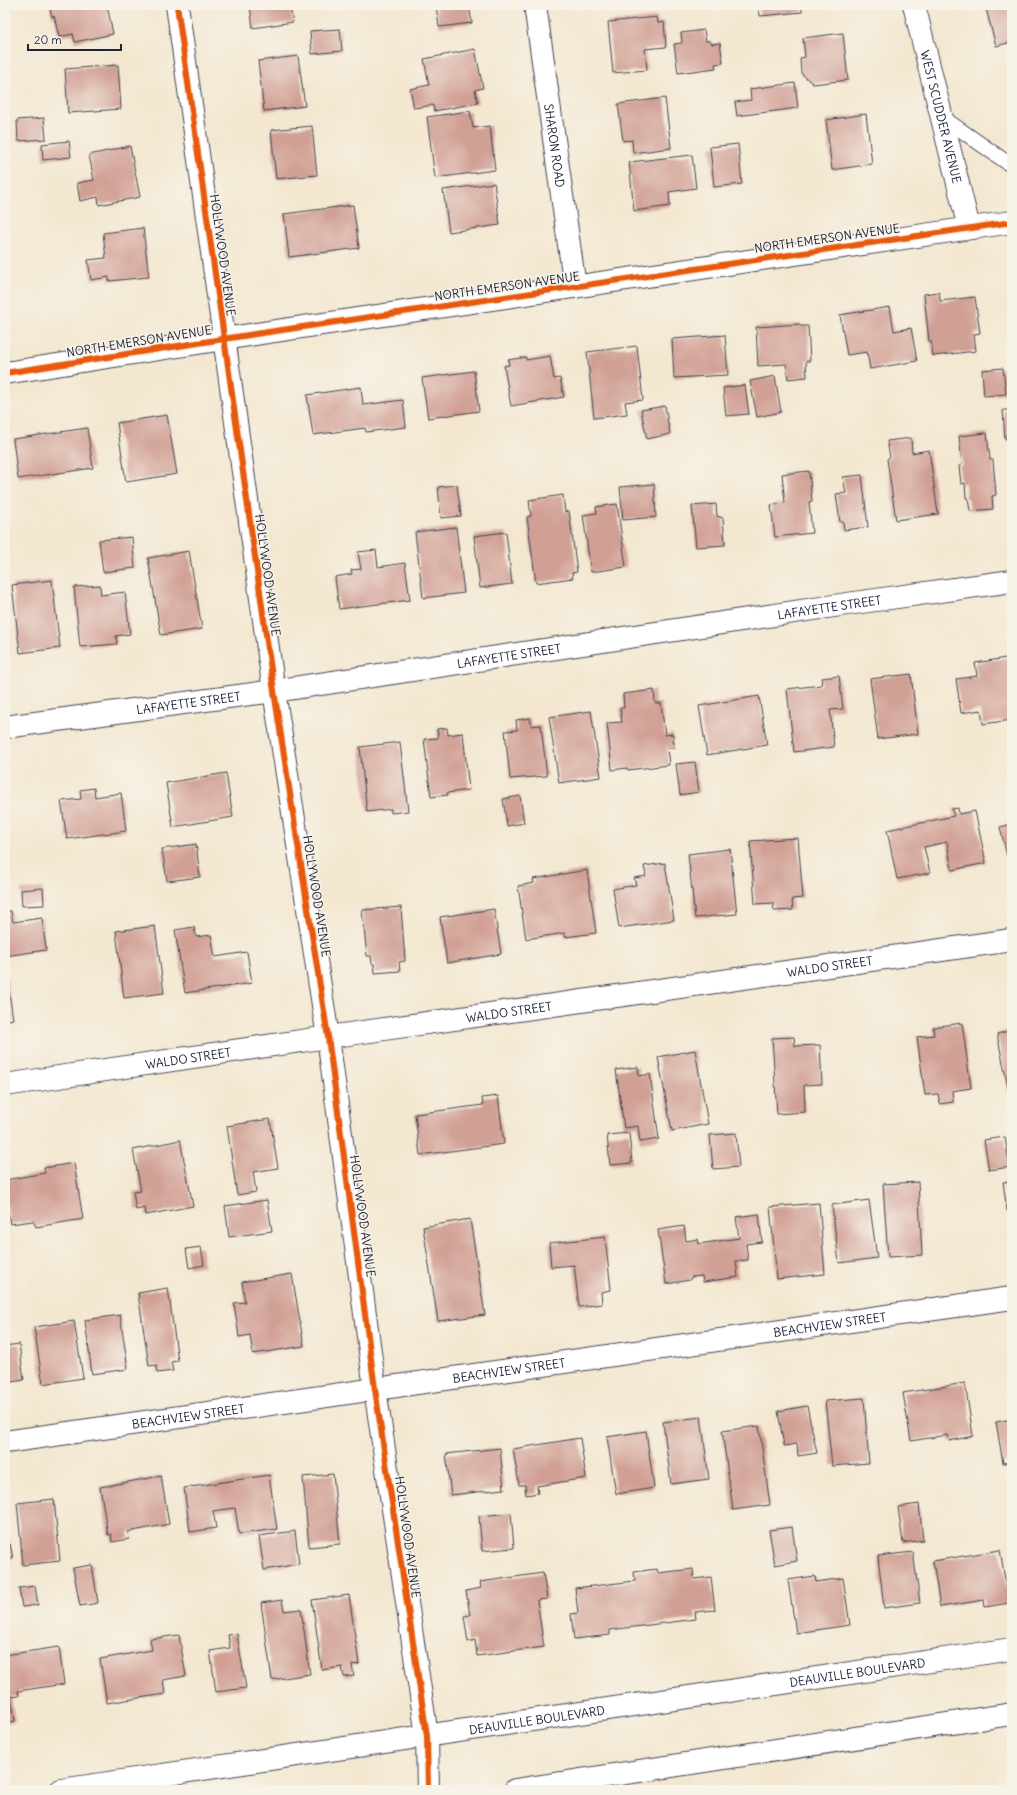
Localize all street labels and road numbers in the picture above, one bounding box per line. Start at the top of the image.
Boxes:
street label: WEST SCUDDER AVENUE [918,49,965,185]
street label: SHARON ROAD [542,103,568,188]
street label: HOLLYWOOD AVENUE [207,193,239,317]
street label: NORTH EMERSON AVENUE [753,220,901,256]
street label: NORTH EMERSON AVENUE [433,268,581,304]
street label: NORTH EMERSON AVENUE [65,322,213,360]
street label: HOLLYWOOD AVENUE [252,513,284,637]
street label: LAFAYETTE STREET [776,592,882,622]
street label: LAFAYETTE STREET [456,640,562,671]
street label: LAFAYETTE STREET [135,688,241,717]
street label: HOLLYWOOD AVENUE [300,834,334,958]
street label: WALDO STREET [786,952,873,979]
street label: WALDO STREET [465,998,553,1025]
street label: WALDO STREET [144,1044,232,1072]
street label: HOLLYWOOD AVENUE [347,1154,379,1278]
street label: BEACHVIEW STREET [772,1309,887,1340]
street label: BEACHVIEW STREET [452,1354,566,1385]
street label: BEACHVIEW STREET [131,1400,245,1431]
street label: HOLLYWOOD AVENUE [392,1475,424,1599]
street label: DEAUVILLE BOULEVARD [788,1654,926,1689]
street label: DEAUVILLE BOULEVARD [468,1702,606,1737]

